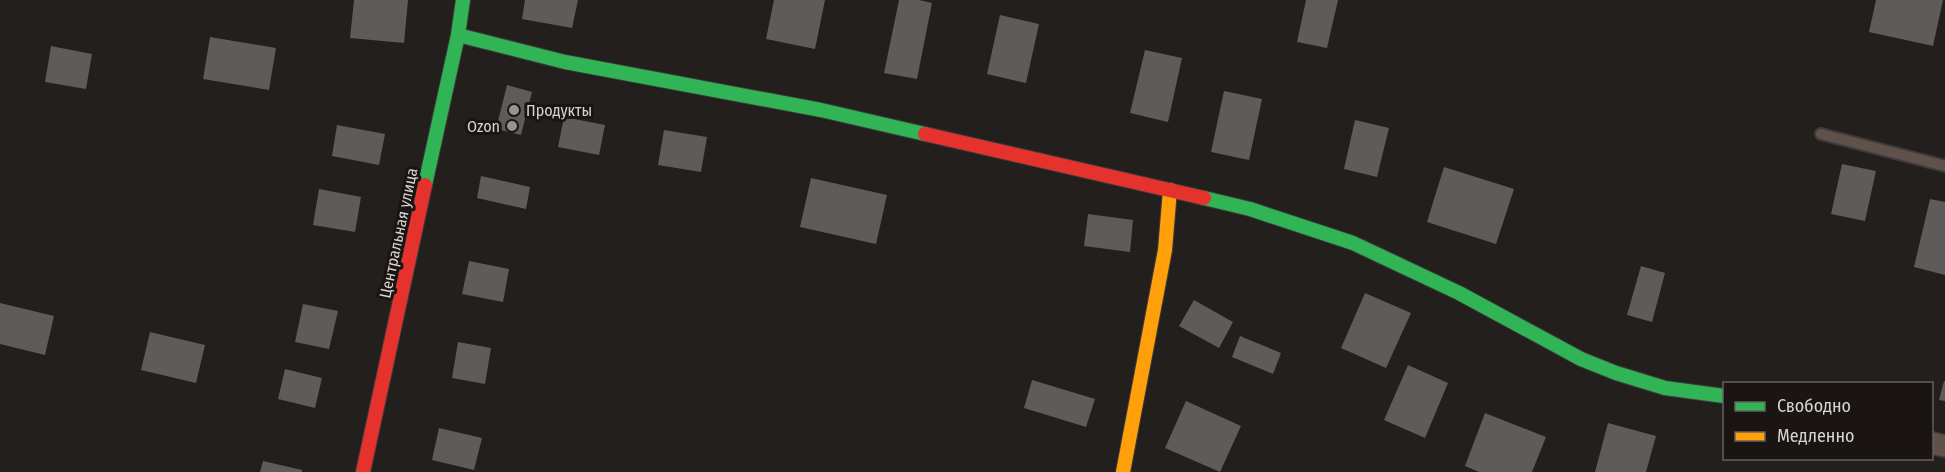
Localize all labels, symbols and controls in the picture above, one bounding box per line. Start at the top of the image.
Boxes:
place label: Продукты [526,101,592,120]
marker: Продукты [507,103,521,117]
place label: Ozon [467,117,500,136]
marker: Ozon [505,119,519,133]
street label: Центральная улица [375,166,422,300]
legend [1723,382,1933,460]
text: Свободно [1777,395,1851,417]
text: Медленно [1777,425,1855,447]

